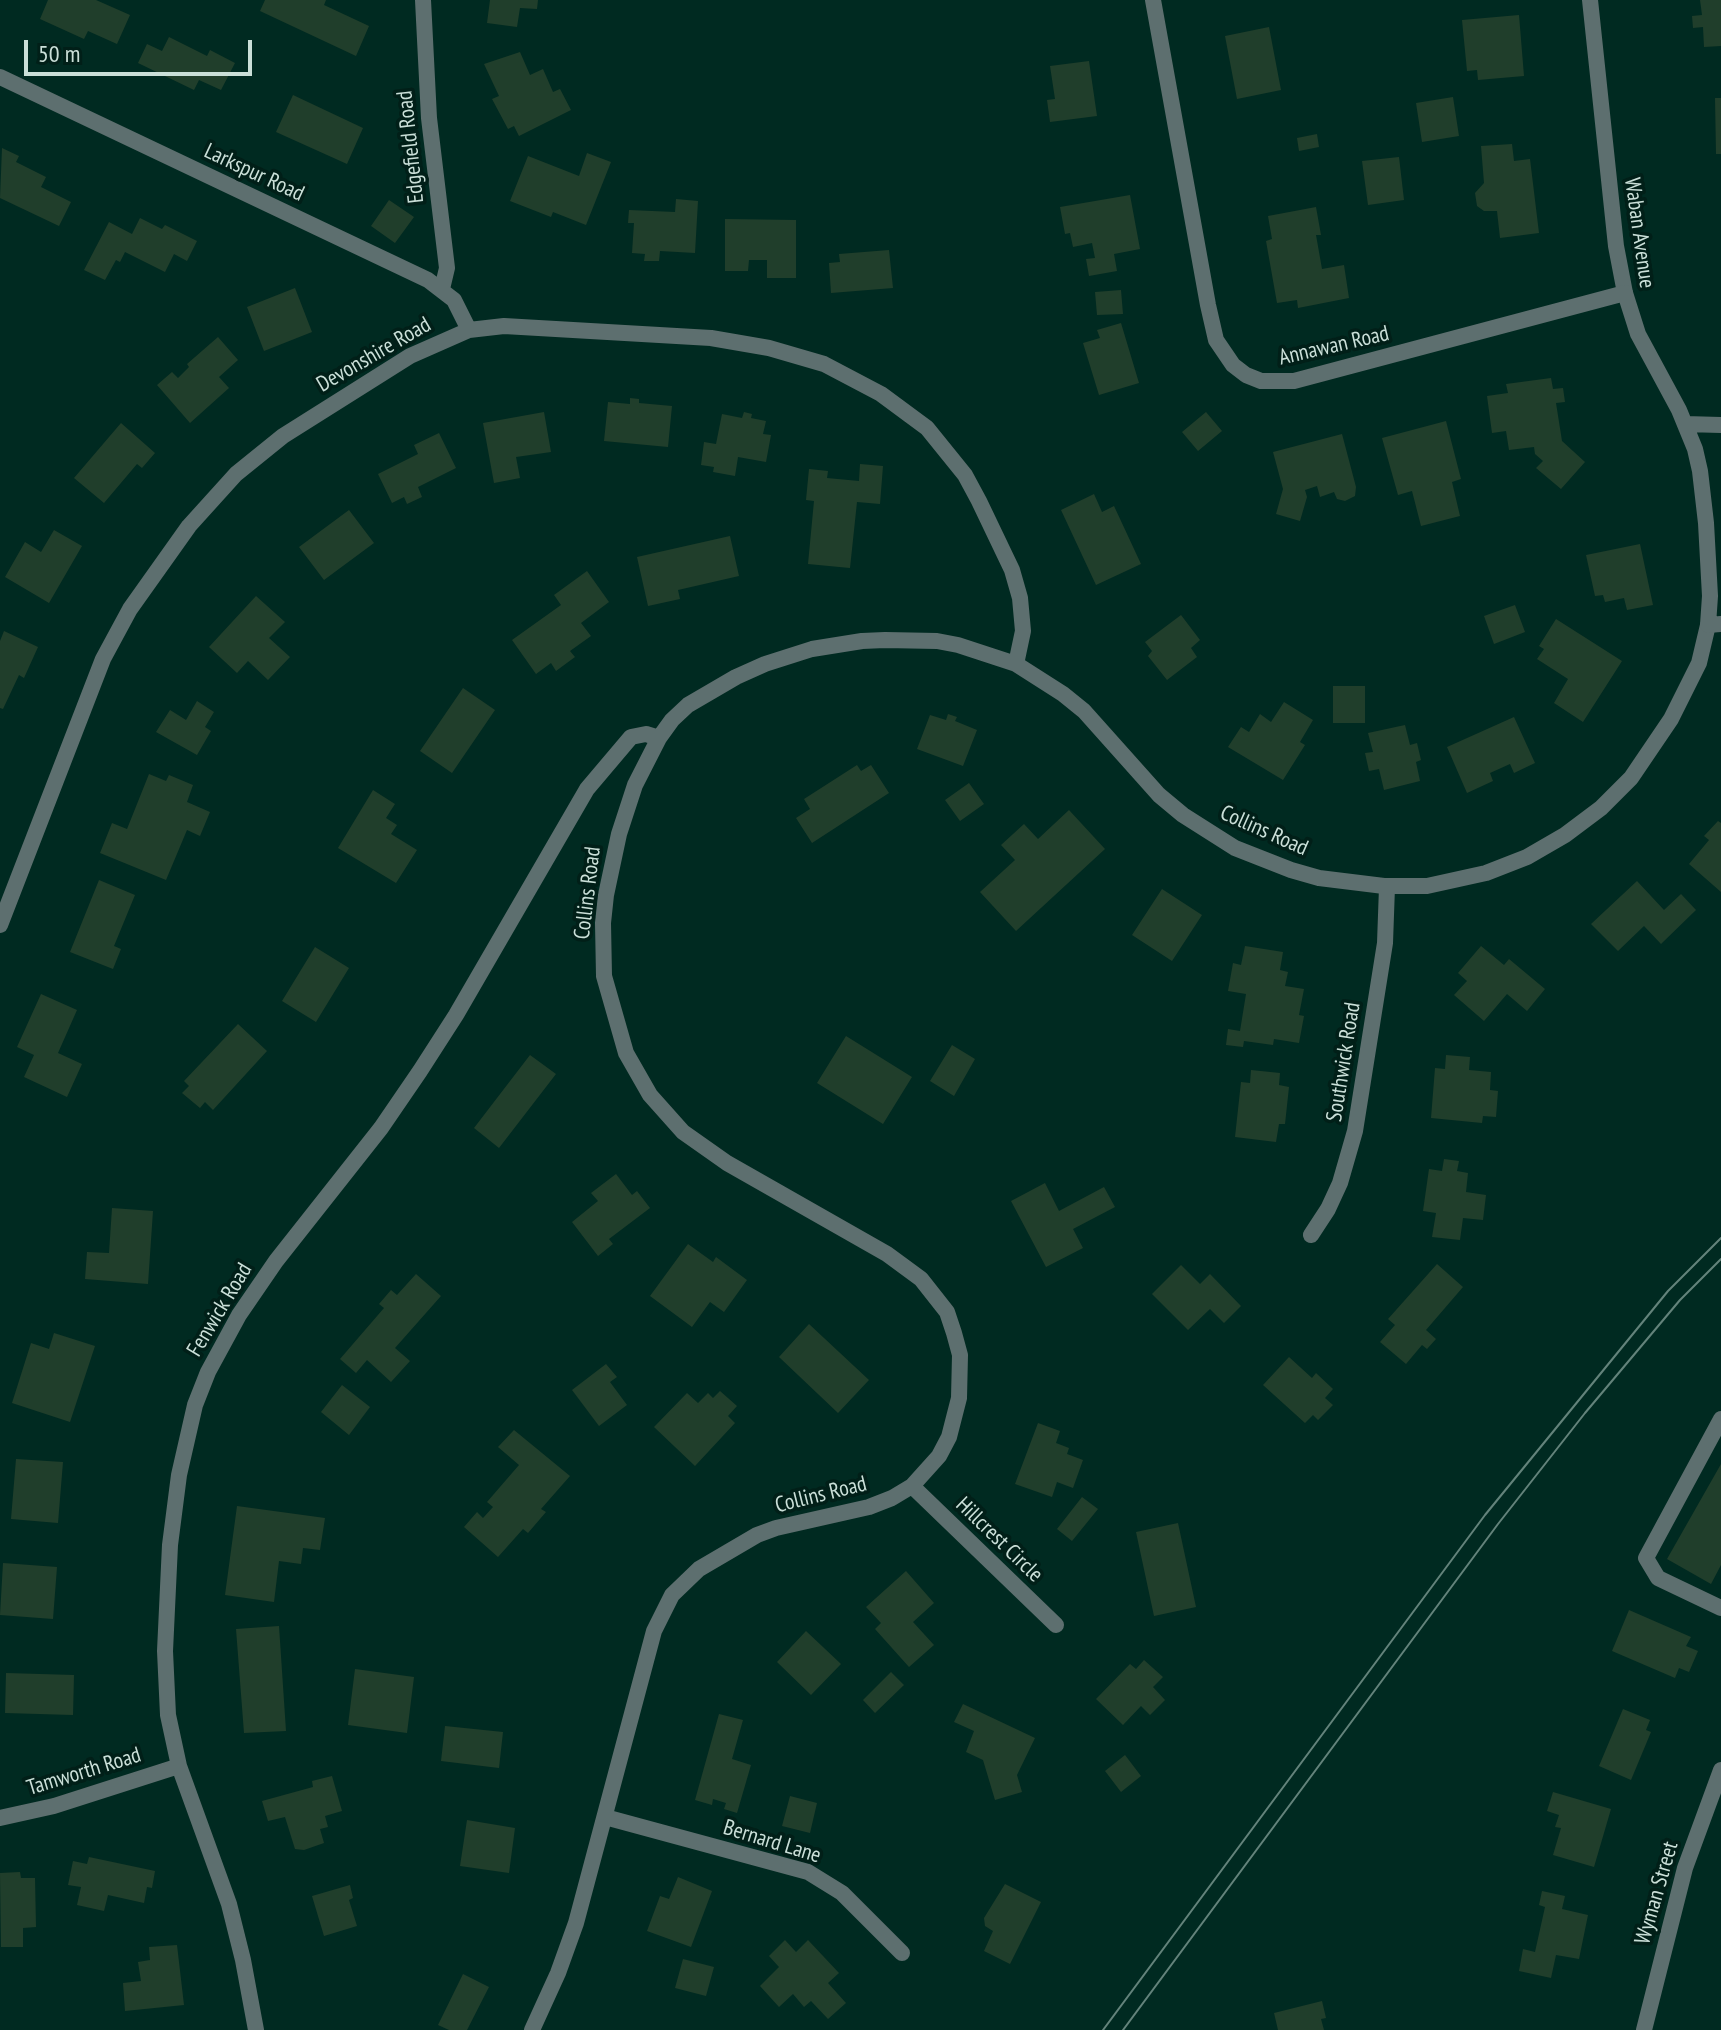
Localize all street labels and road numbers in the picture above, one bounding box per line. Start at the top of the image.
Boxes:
street label: Edgefield Road [392,89,430,205]
street label: Larkspur Road [200,138,308,208]
street label: Waban Avenue [1618,176,1660,290]
street label: Devonshire Road [312,312,436,398]
street label: Annawan Road [1276,321,1392,371]
street label: Collins Road [1216,800,1312,862]
street label: Collins Road [569,845,607,941]
street label: Southwick Road [1322,1000,1366,1124]
street label: Fenwick Road [182,1259,258,1361]
street label: Collins Road [773,1471,869,1519]
street label: Hillcrest Circle [950,1492,1048,1588]
street label: Tamworth Road [24,1742,144,1802]
street label: Bernard Lane [720,1815,824,1869]
street label: Wyman Street [1630,1839,1684,1947]

